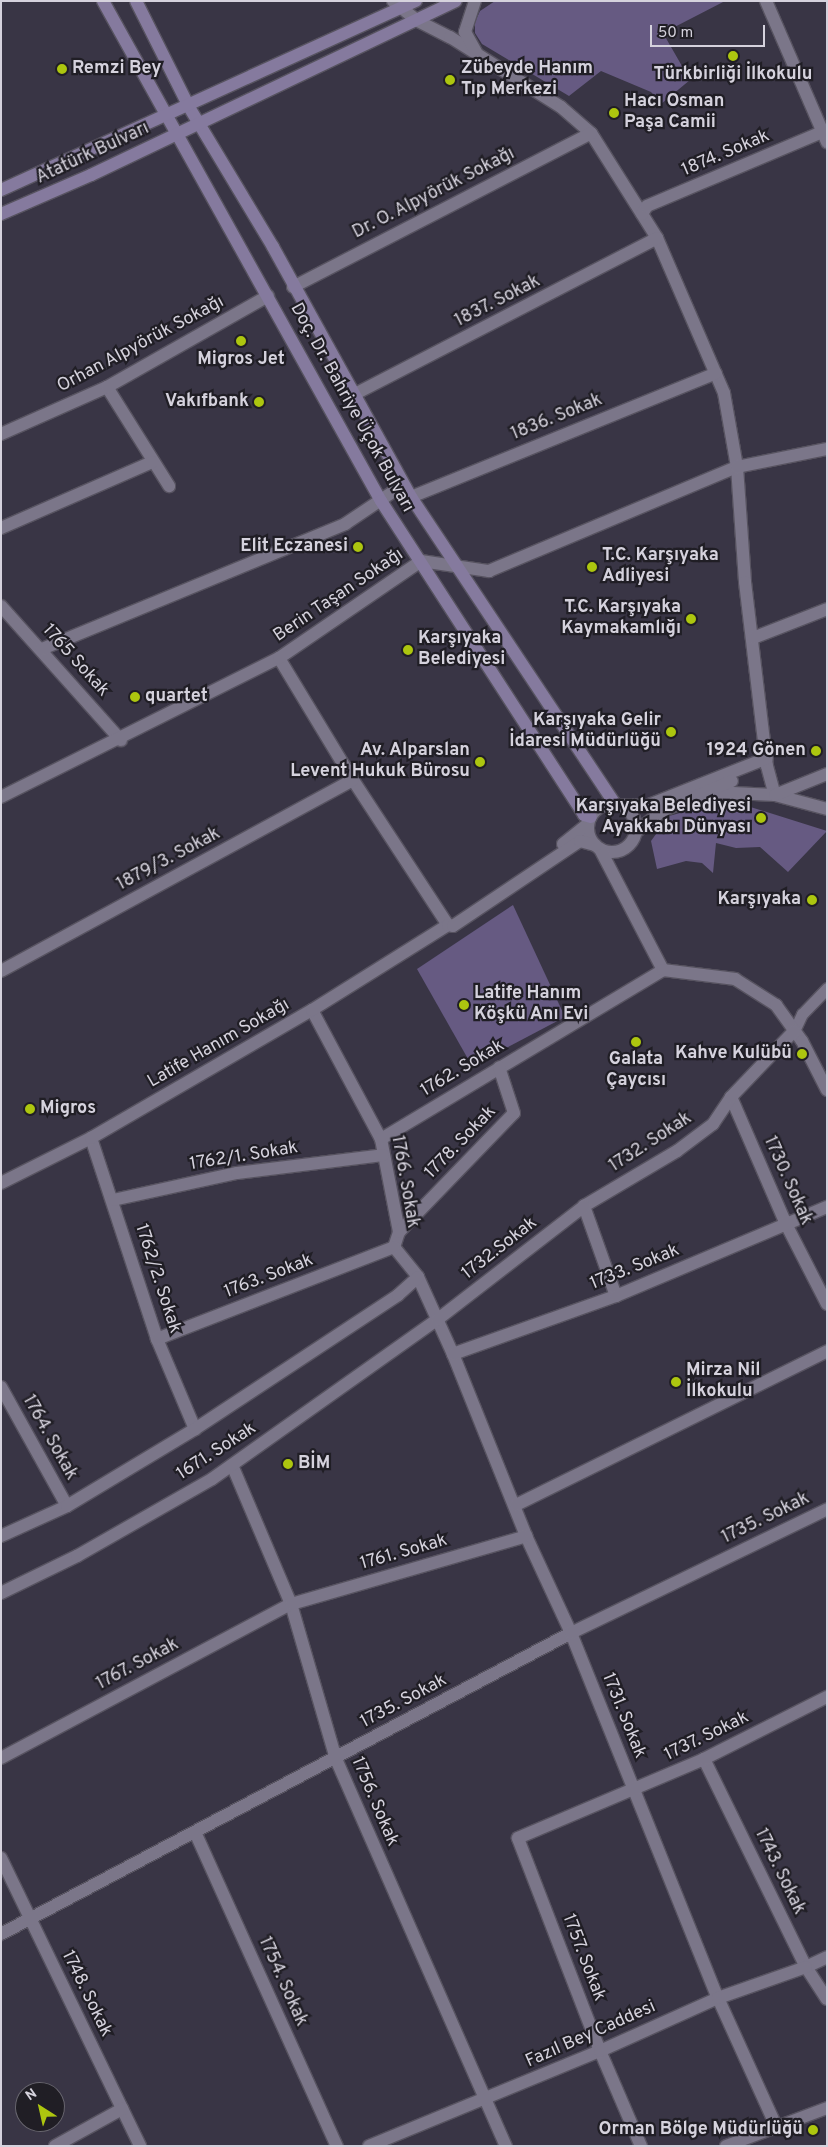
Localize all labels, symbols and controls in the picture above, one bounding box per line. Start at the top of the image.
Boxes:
scale bar [653,15,768,47]
text: 50 m [658,24,693,43]
marker: Türkbirliği İlkokulu [727,50,739,62]
place label: Remzi Bey [72,58,162,80]
place label: Zübeyde Hanım Tıp Merkezi [461,59,593,102]
marker: Remzi Bey [56,63,68,75]
place label: Türkbirliği İlkokulu [654,64,812,86]
marker: Zübeyde Hanım Tıp Merkezi [443,73,457,87]
place label: Hacı Osman Paşa Camii [624,92,724,134]
marker: Hacı Osman Paşa Camii [608,107,620,119]
street label: Atatürk Bulvarı [33,118,153,190]
street label: 1874. Sokak [679,126,773,182]
street label: Dr. O. Alpyörük Sokağı [349,144,519,244]
street label: 1837. Sokak [452,271,544,333]
street label: Orhan Alpyörük Sokağı [54,292,228,398]
street label: Doç. Dr. Bahriye Üçok Bulvarı [284,300,418,516]
marker: Migros Jet [235,335,247,347]
place label: Migros Jet [197,349,285,371]
street label: 1836. Sokak [508,390,606,446]
place label: Vakıfbank [165,391,249,413]
marker: Vakıfbank [253,396,265,408]
place label: Elit Eczanesi [240,536,348,558]
marker: Elit Eczanesi [352,541,364,553]
street label: Berin Taşan Sokağı [270,544,408,648]
place label: T.C. Karşıyaka Adliyesi [602,546,719,588]
marker: T.C. Karşıyaka Adliyesi [586,561,598,573]
place label: T.C. Karşıyaka Kaymakamlığı [561,598,681,640]
marker: T.C. Karşıyaka Kaymakamlığı [685,613,697,625]
street label: 1765 Sokak [37,620,113,702]
place label: Karşıyaka Belediyesi [418,629,505,672]
marker: Karşıyaka Belediyesi [402,644,414,656]
place label: quartet [145,686,208,708]
marker: quartet [129,691,141,703]
place label: Karşıyaka Gelir İdaresi Müdürlüğü [509,711,661,754]
marker: Karşıyaka Gelir İdaresi Müdürlüğü [665,726,677,738]
place label: 1924 Gönen [707,740,806,762]
place label: Av. Alparslan Levent Hukuk Bürosu [290,741,470,784]
marker: 1924 Gönen [810,745,822,757]
marker: Av. Alparslan Levent Hukuk Bürosu [474,756,486,768]
place label: Karşıyaka Belediyesi Ayakkabı Dünyası [576,797,751,840]
marker: Karşıyaka Belediyesi Ayakkabı Dünyası [755,812,767,824]
street label: 1879/3. Sokak [114,824,224,896]
place label: Karşıyaka [718,889,801,911]
marker: Karşıyaka [805,893,819,907]
place label: Latife Hanım Köşkü Anı Evi [474,984,589,1026]
street label: Latife Hanım Sokağı [144,995,294,1093]
marker: Latife Hanım Köşkü Anı Evi [458,999,470,1011]
street label: 1762. Sokak [417,1036,509,1102]
marker: Galata Çaycısı [630,1036,642,1048]
place label: Kahve Kulübü [675,1043,792,1065]
marker: Kahve Kulübü [796,1048,808,1060]
place label: Galata Çaycısı [606,1050,666,1092]
place label: Migros [40,1098,96,1120]
street label: 1778. Sokak [421,1102,501,1184]
marker: Migros [24,1103,36,1115]
street label: 1732. Sokak [606,1108,696,1178]
street label: 1730. Sokak [758,1133,816,1229]
street label: 1766. Sokak [385,1134,423,1230]
street label: 1762/1. Sokak [188,1138,300,1176]
street label: 1732.Sokak [458,1213,542,1285]
street label: 1762/2. Sokak [129,1222,185,1336]
street label: 1733. Sokak [587,1240,683,1296]
street label: 1763. Sokak [221,1250,317,1304]
place label: Mirza Nil İlkokulu [686,1361,761,1404]
marker: Mirza Nil İlkokulu [670,1376,682,1388]
street label: 1764. Sokak [17,1392,81,1484]
street label: 1671. Sokak [173,1418,261,1486]
place label: BİM [298,1453,330,1475]
marker: BİM [282,1458,294,1470]
street label: 1735. Sokak [719,1489,813,1549]
street label: 1761. Sokak [358,1530,450,1576]
street label: 1767. Sokak [93,1634,183,1696]
street label: 1735. Sokak [357,1670,451,1734]
street label: 1731. Sokak [596,1670,650,1762]
street label: 1737. Sokak [661,1707,753,1767]
street label: 1756. Sokak [346,1754,402,1850]
street label: 1743. Sokak [749,1825,809,1919]
street label: 1757. Sokak [557,1911,609,2005]
street label: 1754. Sokak [253,1934,311,2030]
street label: 1748. Sokak [56,1947,116,2041]
street label: Fazıl Bey Caddesi [523,1997,659,2073]
north arrow [15,2082,65,2132]
text: N [23,2085,41,2105]
place label: Orman Bölge Müdürlüğü [598,2119,803,2141]
marker: Orman Bölge Müdürlüğü [807,2124,819,2136]

